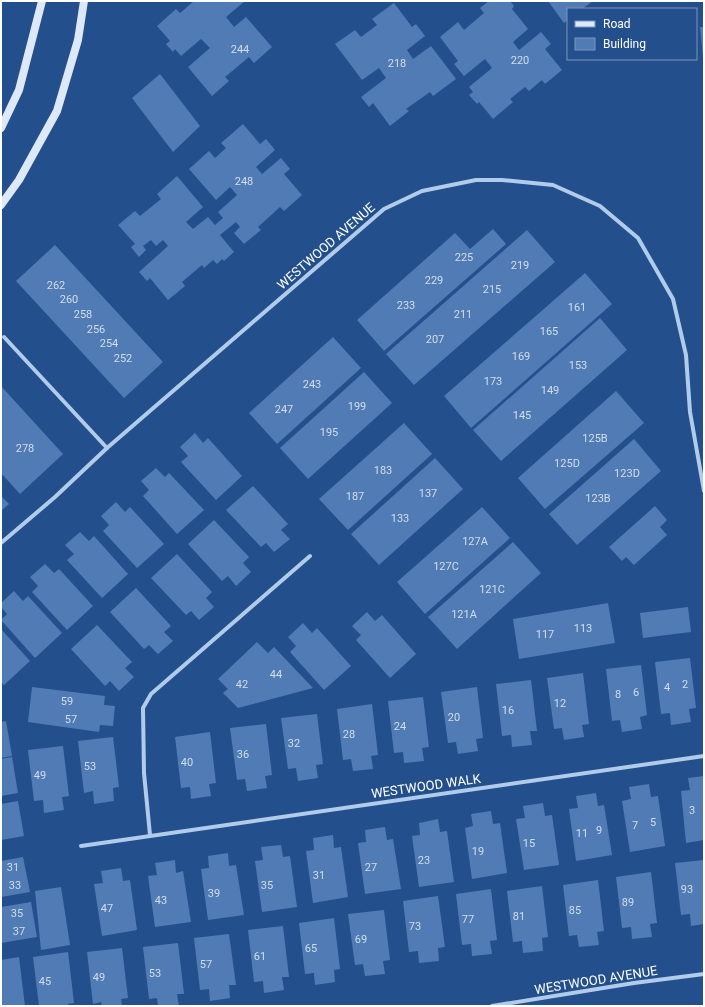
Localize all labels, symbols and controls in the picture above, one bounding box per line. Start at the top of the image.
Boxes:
legend [567,8,697,60]
text: Road [603,17,631,31]
text: Building [603,37,646,51]
house number: 244 [231,43,249,56]
house number: 220 [511,54,529,67]
house number: 218 [388,57,406,70]
house number: 248 [235,175,253,188]
street label: WESTWOOD AVENUE [274,200,378,292]
house number: 225 [455,251,473,264]
house number: 219 [511,259,529,272]
house number: 229 [425,274,443,287]
house number: 262 [47,279,65,292]
house number: 215 [483,283,501,296]
house number: 260 [60,293,78,306]
house number: 233 [397,299,415,312]
house number: 161 [568,301,586,314]
house number: 258 [74,308,92,321]
house number: 211 [454,308,472,321]
house number: 256 [87,323,105,336]
house number: 165 [540,325,558,338]
house number: 207 [426,333,444,346]
house number: 254 [100,337,118,350]
house number: 169 [512,350,530,363]
house number: 252 [114,352,132,365]
house number: 153 [569,359,587,372]
house number: 173 [484,375,502,388]
house number: 243 [303,378,321,391]
house number: 149 [541,384,559,397]
house number: 199 [348,400,366,413]
house number: 247 [275,403,293,416]
house number: 145 [513,409,531,422]
house number: 195 [320,426,338,439]
house number: 125B [582,432,608,445]
house number: 278 [16,442,34,455]
house number: 125D [554,457,580,470]
house number: 183 [374,464,392,477]
house number: 123D [614,467,640,480]
house number: 137 [419,487,437,500]
house number: 187 [346,490,364,503]
house number: 123B [585,492,611,505]
house number: 133 [391,512,409,525]
house number: 127A [462,535,489,548]
house number: 127C [433,560,459,573]
house number: 121C [479,583,505,596]
house number: 121A [451,608,478,621]
house number: 113 [574,622,592,635]
house number: 117 [536,628,554,641]
house number: 44 [270,668,282,681]
house number: 42 [236,678,248,691]
house number: 2 [682,678,688,691]
house number: 4 [664,681,670,694]
house number: 6 [633,686,639,699]
house number: 8 [615,688,621,701]
house number: 59 [61,695,73,708]
house number: 12 [554,697,566,710]
house number: 16 [502,704,514,717]
house number: 20 [448,711,460,724]
house number: 57 [65,713,77,726]
house number: 24 [394,720,406,733]
house number: 28 [343,728,355,741]
house number: 32 [288,737,300,750]
house number: 36 [237,748,249,761]
house number: 40 [181,756,193,769]
house number: 53 [84,760,96,773]
house number: 49 [34,769,46,782]
street label: WESTWOOD WALK [370,771,483,801]
house number: 3 [689,804,695,817]
house number: 5 [650,816,656,829]
house number: 7 [632,819,638,832]
house number: 9 [596,824,602,837]
house number: 11 [576,827,588,840]
house number: 15 [523,837,535,850]
house number: 19 [472,845,484,858]
house number: 23 [418,854,430,867]
house number: 31 [7,861,19,874]
house number: 27 [365,861,377,874]
house number: 31 [313,869,325,882]
house number: 33 [9,879,21,892]
house number: 35 [261,879,273,892]
house number: 93 [681,883,693,896]
house number: 39 [208,887,220,900]
house number: 43 [155,894,167,907]
house number: 89 [622,896,634,909]
house number: 47 [101,902,113,915]
house number: 85 [569,904,581,917]
house number: 35 [11,907,23,920]
house number: 81 [513,910,525,923]
house number: 77 [462,913,474,926]
house number: 73 [409,920,421,933]
house number: 37 [13,925,25,938]
house number: 69 [355,933,367,946]
house number: 65 [305,942,317,955]
house number: 61 [254,950,266,963]
house number: 57 [200,958,212,971]
street label: WESTWOOD AVENUE [533,963,659,997]
house number: 53 [149,967,161,980]
house number: 49 [93,971,105,984]
house number: 45 [39,975,51,988]

